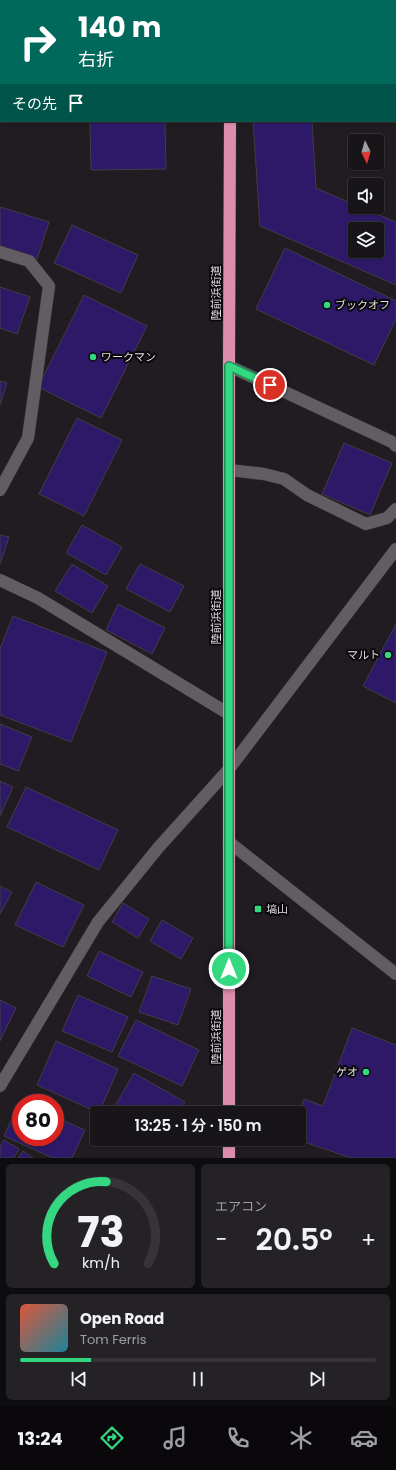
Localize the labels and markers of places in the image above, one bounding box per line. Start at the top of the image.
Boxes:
place label: ブックオフ [335,297,390,313]
marker: ブックオフ [322,300,332,310]
place label: ワークマン [101,349,156,365]
marker: ワークマン [88,352,98,362]
pin [253,368,287,402]
place label: マルト [347,647,380,663]
marker: マルト [383,650,393,660]
place label: 塙山 [266,901,288,917]
marker: 塙山 [253,904,263,914]
place label: ゲオ [336,1064,358,1080]
marker: ゲオ [361,1067,371,1077]

